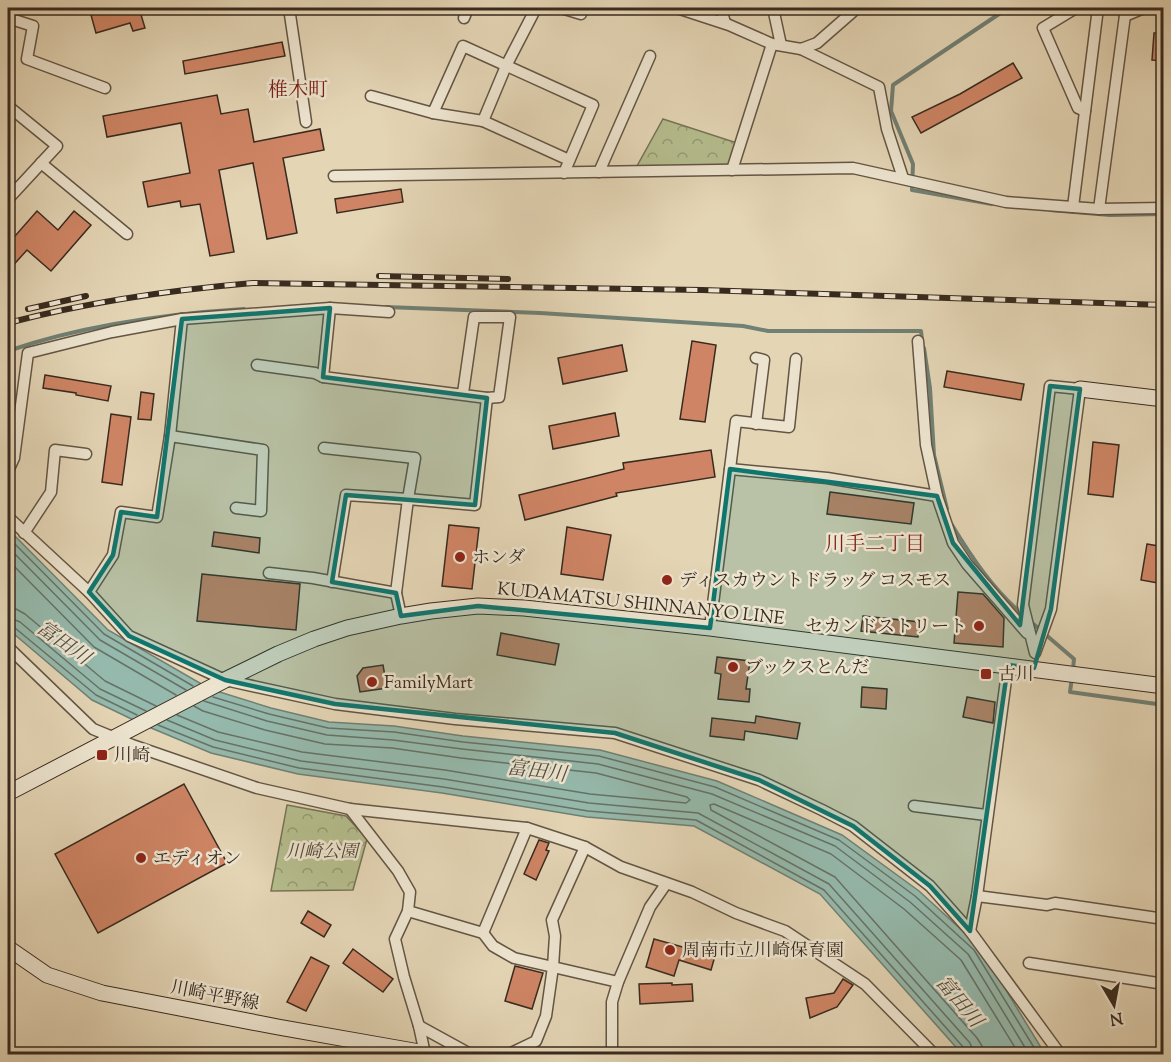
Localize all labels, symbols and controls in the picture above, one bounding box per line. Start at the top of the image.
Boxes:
district label: 椎木町 [268,77,328,106]
district label: 川手二丁目 [825,531,925,560]
place label: ホンダ [472,546,525,572]
marker: ホンダ [453,550,467,564]
place label: ディスカウントドラッグ コスモス [679,569,951,595]
marker: ディスカウントドラッグ コスモス [660,573,674,587]
street label: KUDAMATSU SHINNANYO LINE [496,577,786,633]
water label: 富田川 [30,615,97,674]
place label: セカンドストリート [805,615,967,641]
marker: セカンドストリート [972,619,986,633]
place label: ブックスとんだ [745,656,870,682]
marker: ブックスとんだ [726,660,740,674]
place label: 古川 [998,663,1034,689]
marker: 古川 [979,667,993,681]
place label: FamilyMart [384,671,473,697]
marker: FamilyMart [365,675,379,689]
place label: 川崎 [114,744,150,770]
marker: 川崎 [95,748,109,762]
water label: 富田川 [505,754,570,791]
park label: 川崎公園 [286,840,361,866]
place label: エディオン [153,847,242,873]
marker: エディオン [134,851,148,865]
place label: 周南市立川崎保育園 [682,939,844,965]
marker: 周南市立川崎保育園 [663,943,677,957]
water label: 富田川 [928,970,990,1036]
north arrow [1084,975,1144,1035]
street label: 川崎平野線 [168,976,261,1018]
text: N [1108,1005,1124,1030]

